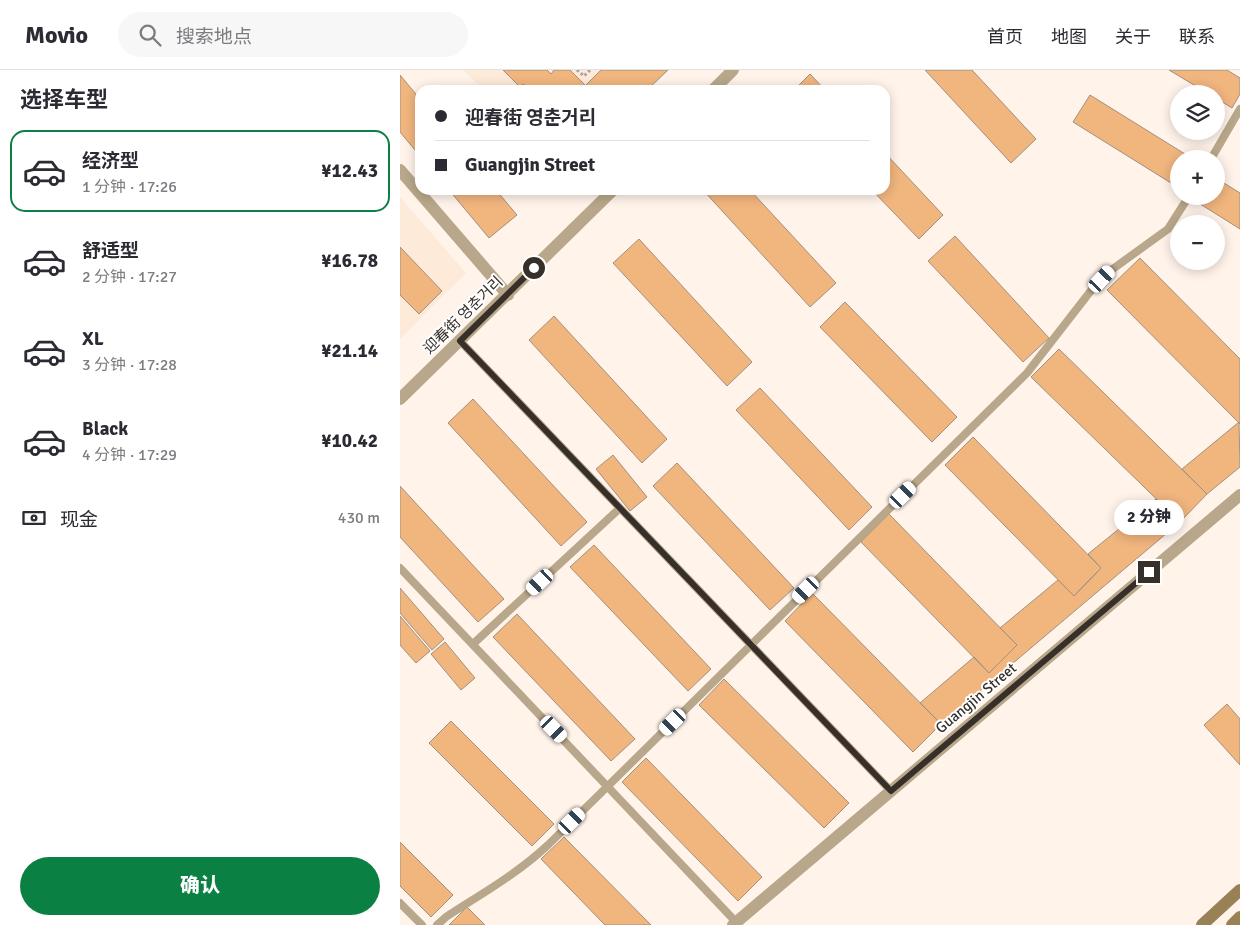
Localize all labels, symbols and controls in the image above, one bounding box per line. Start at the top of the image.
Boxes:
search box [118,12,468,57]
text: Movio [25,20,88,50]
icon: search [136,21,164,49]
text: 搜索地点 [176,25,252,49]
text: 首页 [987,26,1023,48]
text: 地图 [1051,26,1087,48]
text: 关于 [1115,26,1151,48]
text: 联系 [1179,26,1215,48]
map controls [1170,85,1225,270]
button: layers [1170,85,1225,140]
text: 选择车型 [20,86,108,113]
text: 迎春街 영춘거리 [465,106,596,130]
icon: car [22,149,67,194]
text: 经济型 [82,149,139,173]
button: + [1170,150,1225,205]
text: Guangjin Street [465,153,595,177]
text: ¥12.43 [321,159,378,183]
text: 1 分钟 · 17:26 [82,177,177,197]
button: − [1170,215,1225,270]
icon: car [22,239,67,284]
text: 舒适型 [82,239,139,263]
text: ¥16.78 [321,249,378,273]
route start [523,257,545,279]
car [1086,263,1117,295]
text: 2 分钟 · 17:27 [82,267,177,287]
street label: 迎春街 영춘거리 [420,273,506,357]
text: XL [82,327,104,351]
icon: car [22,329,67,374]
text: ¥21.14 [321,339,378,363]
text: 3 分钟 · 17:28 [82,355,177,375]
text: Black [82,417,128,441]
icon: car [22,419,67,464]
text: ¥10.42 [321,429,378,453]
text: 4 分钟 · 17:29 [82,445,177,465]
car [887,479,918,511]
callout: 2 分钟 [1114,500,1184,534]
icon: cash [20,504,48,532]
text: 2 分钟 [1127,507,1171,527]
text: 现金 [60,508,98,532]
text: 430 m [338,508,380,528]
route end [1138,561,1160,583]
car [523,566,556,598]
car [790,574,821,606]
street label: Guangjin Street [932,659,1020,737]
car [657,706,688,738]
car [538,713,569,745]
car [556,805,587,837]
button: 确认 [20,857,380,915]

